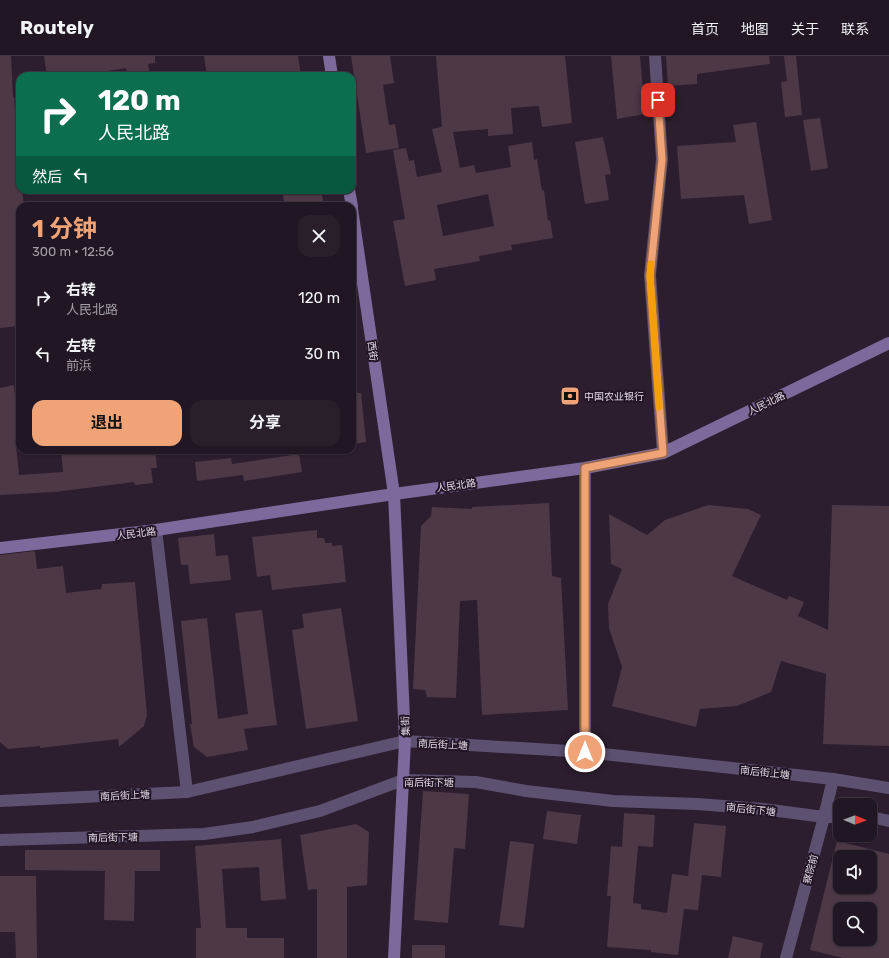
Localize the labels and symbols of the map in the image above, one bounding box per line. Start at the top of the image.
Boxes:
pin [641,83,675,117]
street label: 西街 [365,340,379,362]
bank icon: 中国农业银行 [559,385,581,407]
street label: 人民北路 [746,390,787,418]
place label: 中国农业银行 [584,391,644,403]
street label: 人民北路 [435,477,477,495]
street label: 人民北路 [116,526,157,542]
street label: 集街 [399,716,413,736]
position arrow [564,731,606,773]
street label: 南后街上塘 [418,738,468,752]
street label: 南后街上塘 [739,764,790,782]
street label: 南后街下塘 [404,777,454,789]
street label: 南后街上塘 [100,789,150,803]
north arrow [833,798,877,842]
street label: 南后街下塘 [725,801,776,819]
street label: 南后街下塘 [88,832,138,844]
street label: 察院前 [801,853,821,885]

